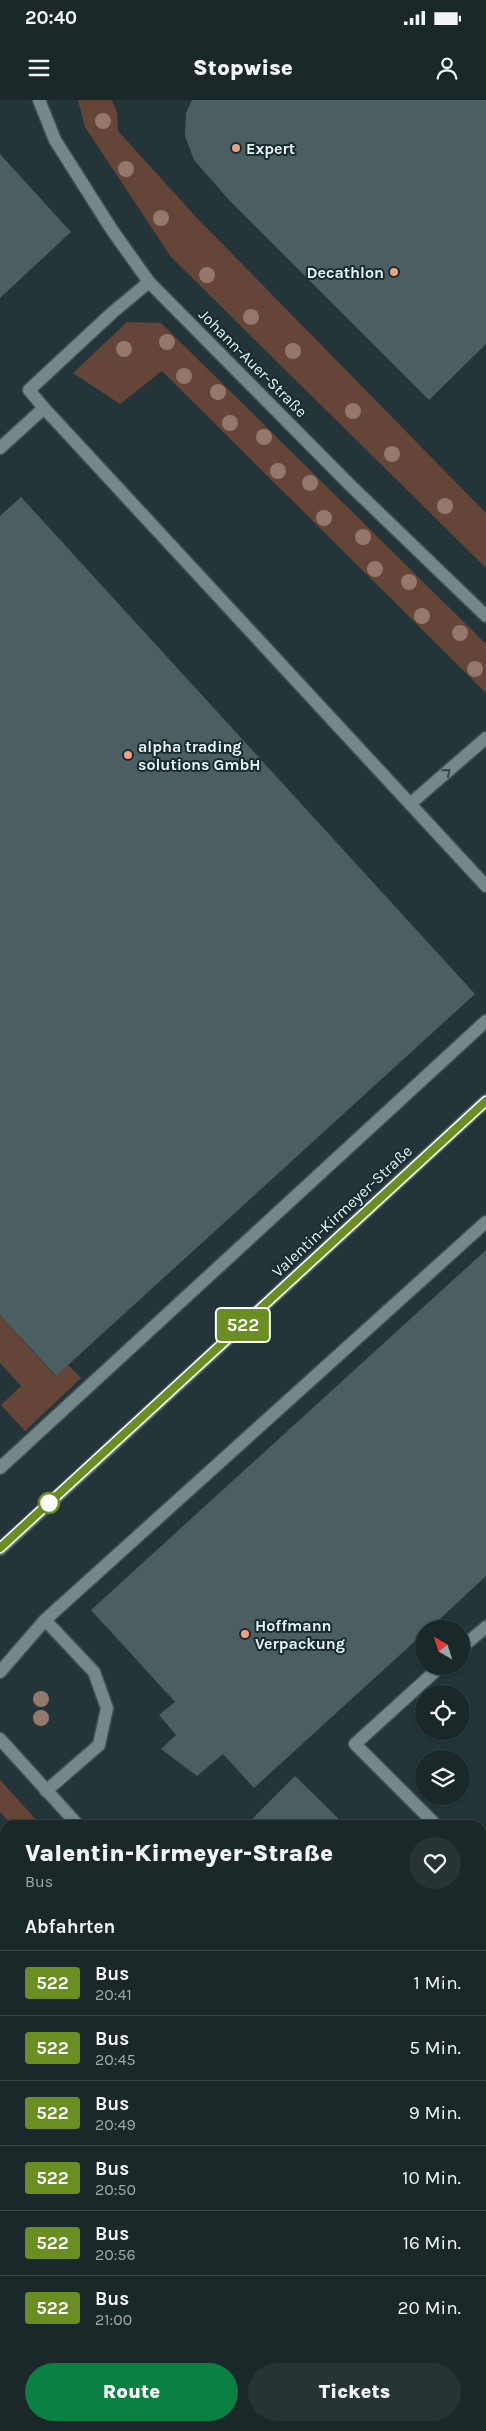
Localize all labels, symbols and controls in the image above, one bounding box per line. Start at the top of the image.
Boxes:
text: 20:40 [25,7,77,29]
icon: menu [25,54,53,82]
icon: person [433,54,461,82]
text: Stopwise [193,55,293,81]
place label: Expert [246,139,295,158]
marker: Expert [230,142,242,154]
place label: Decathlon [307,263,384,282]
marker: Decathlon [388,266,400,278]
street label: Johann-Auer-Straße [195,305,311,421]
place label: alpha trading solutions GmbH [138,737,261,774]
marker: alpha trading solutions GmbH [122,749,134,761]
one-way arrow [441,768,450,777]
street label: Valentin-Kirmeyer-Straße [268,1141,416,1281]
line badge: 522 [214,1309,272,1341]
text: 522 [227,1314,259,1336]
unlabelled marker [38,1492,60,1514]
place label: Hoffmann Verpackung [255,1616,345,1653]
north arrow [415,1620,470,1675]
map controls [415,1620,470,1805]
marker: Hoffmann Verpackung [239,1628,251,1640]
button: locate [415,1685,470,1740]
button: layers [415,1750,470,1805]
button: heart [409,1837,461,1889]
text: Valentin-Kirmeyer-Straße [25,1839,333,1867]
text: Bus [25,1872,53,1891]
text: Abfahrten [25,1916,115,1938]
text: Bus [95,1963,129,1985]
text: 522 [36,1972,69,1994]
text: 1 Min. [414,1972,461,1994]
text: 20:41 [95,1985,132,2004]
text: Bus [95,2028,129,2050]
text: 522 [36,2037,69,2059]
text: 5 Min. [409,2037,461,2059]
text: 20:45 [95,2050,135,2069]
text: Bus [95,2093,129,2115]
text: 522 [36,2102,69,2124]
text: 9 Min. [409,2102,461,2124]
text: 20:49 [95,2115,136,2134]
text: Bus [95,2158,129,2180]
text: 522 [36,2167,69,2189]
text: 10 Min. [402,2167,461,2189]
text: 20:50 [95,2180,136,2199]
text: Bus [95,2223,129,2245]
text: 522 [36,2232,69,2254]
text: 16 Min. [403,2232,461,2254]
text: 20:56 [95,2245,136,2264]
text: Bus [95,2288,129,2310]
text: 522 [36,2297,69,2319]
text: 20 Min. [398,2297,461,2319]
text: 21:00 [95,2310,132,2329]
button: Route [25,2363,238,2421]
button: Tickets [248,2363,461,2421]

